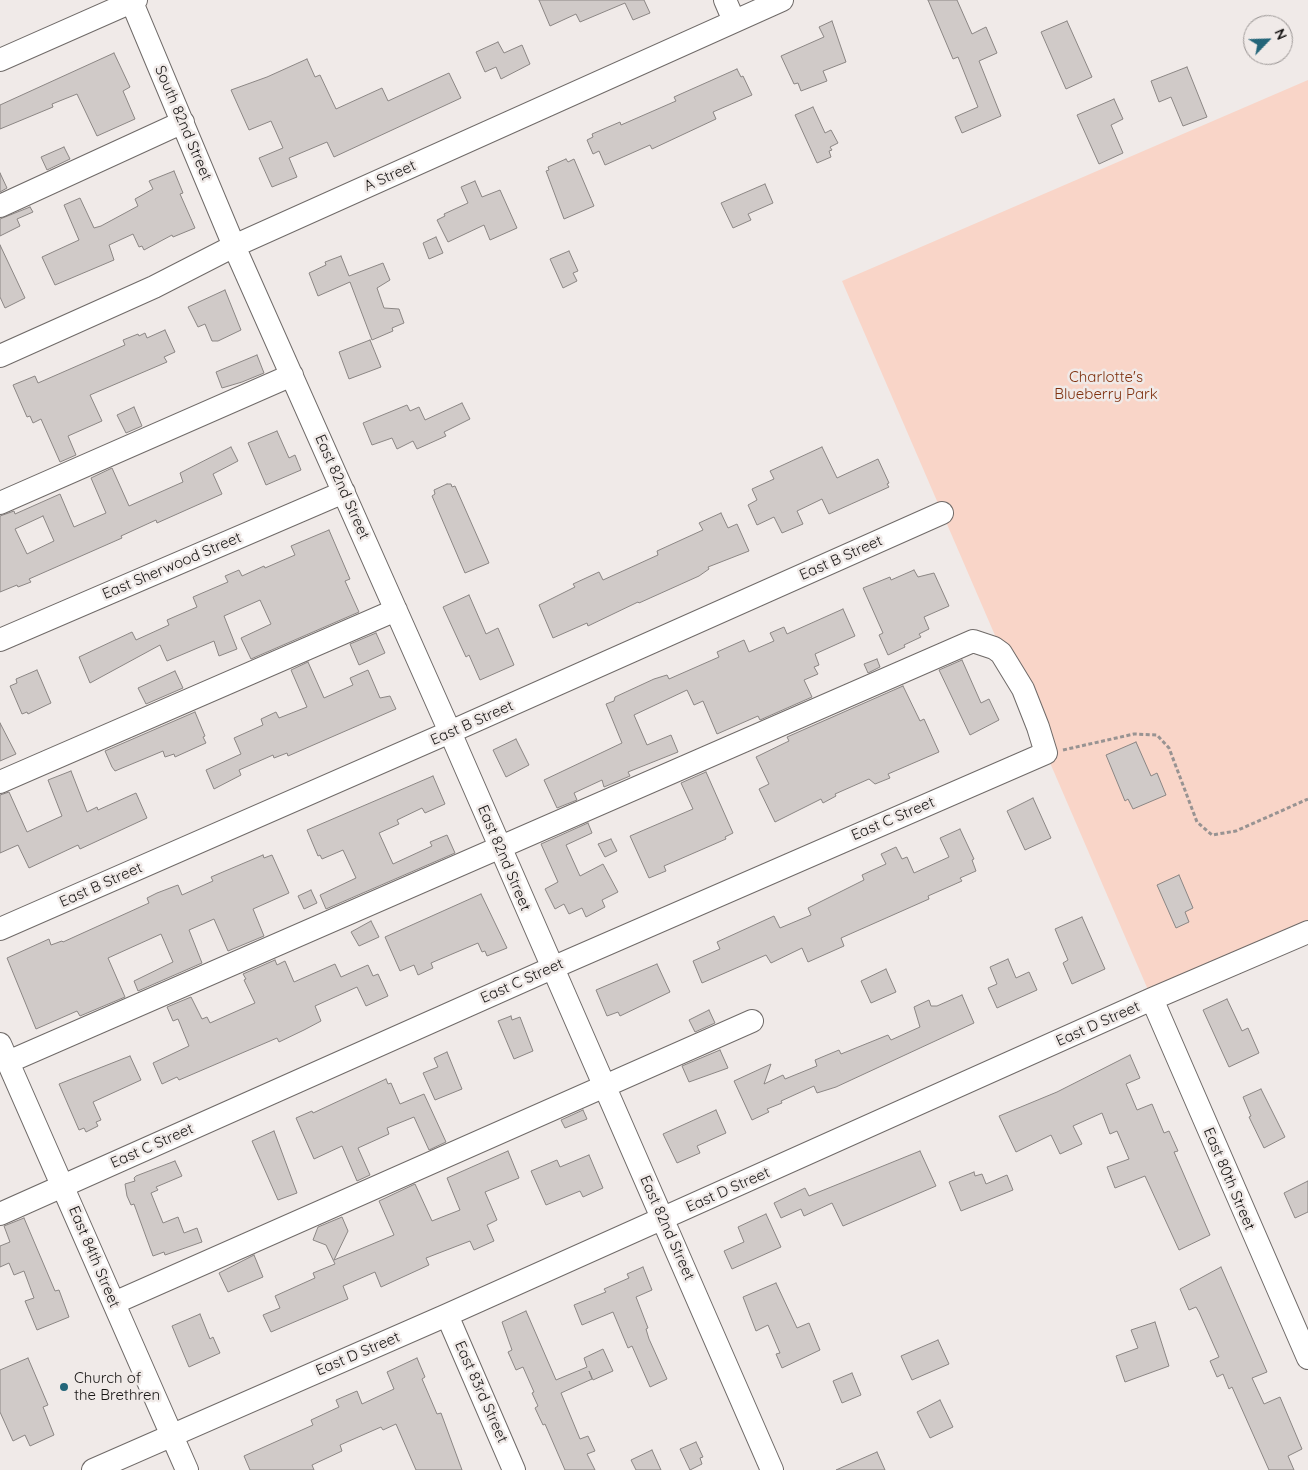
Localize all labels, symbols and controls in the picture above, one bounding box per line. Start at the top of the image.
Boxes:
north arrow [1243,15,1293,65]
text: N [1270,26,1291,43]
street label: South 82nd Street [151,63,215,183]
street label: A Street [361,157,419,195]
park label: Charlotte's Blueberry Park [1054,368,1158,403]
street label: East 82nd Street [311,432,373,542]
street label: East Sherwood Street [100,529,244,603]
street label: East B Street [797,532,885,584]
street label: East B Street [428,697,516,749]
street label: East C Street [849,793,937,845]
street label: East 82nd Street [474,802,534,914]
street label: East B Street [57,859,145,911]
street label: East C Street [478,955,566,1007]
street label: East D Street [1053,998,1143,1050]
street label: East C Street [108,1120,196,1172]
street label: East 80th Street [1199,1125,1259,1233]
street label: East D Street [683,1164,773,1216]
street label: East 82nd Street [636,1173,698,1283]
street label: East 84th Street [65,1204,123,1310]
street label: East D Street [313,1328,403,1380]
street label: East 83rd Street [451,1338,511,1446]
place label: Church of the Brethren [74,1369,160,1404]
marker: Church of the Brethren [58,1381,70,1393]

